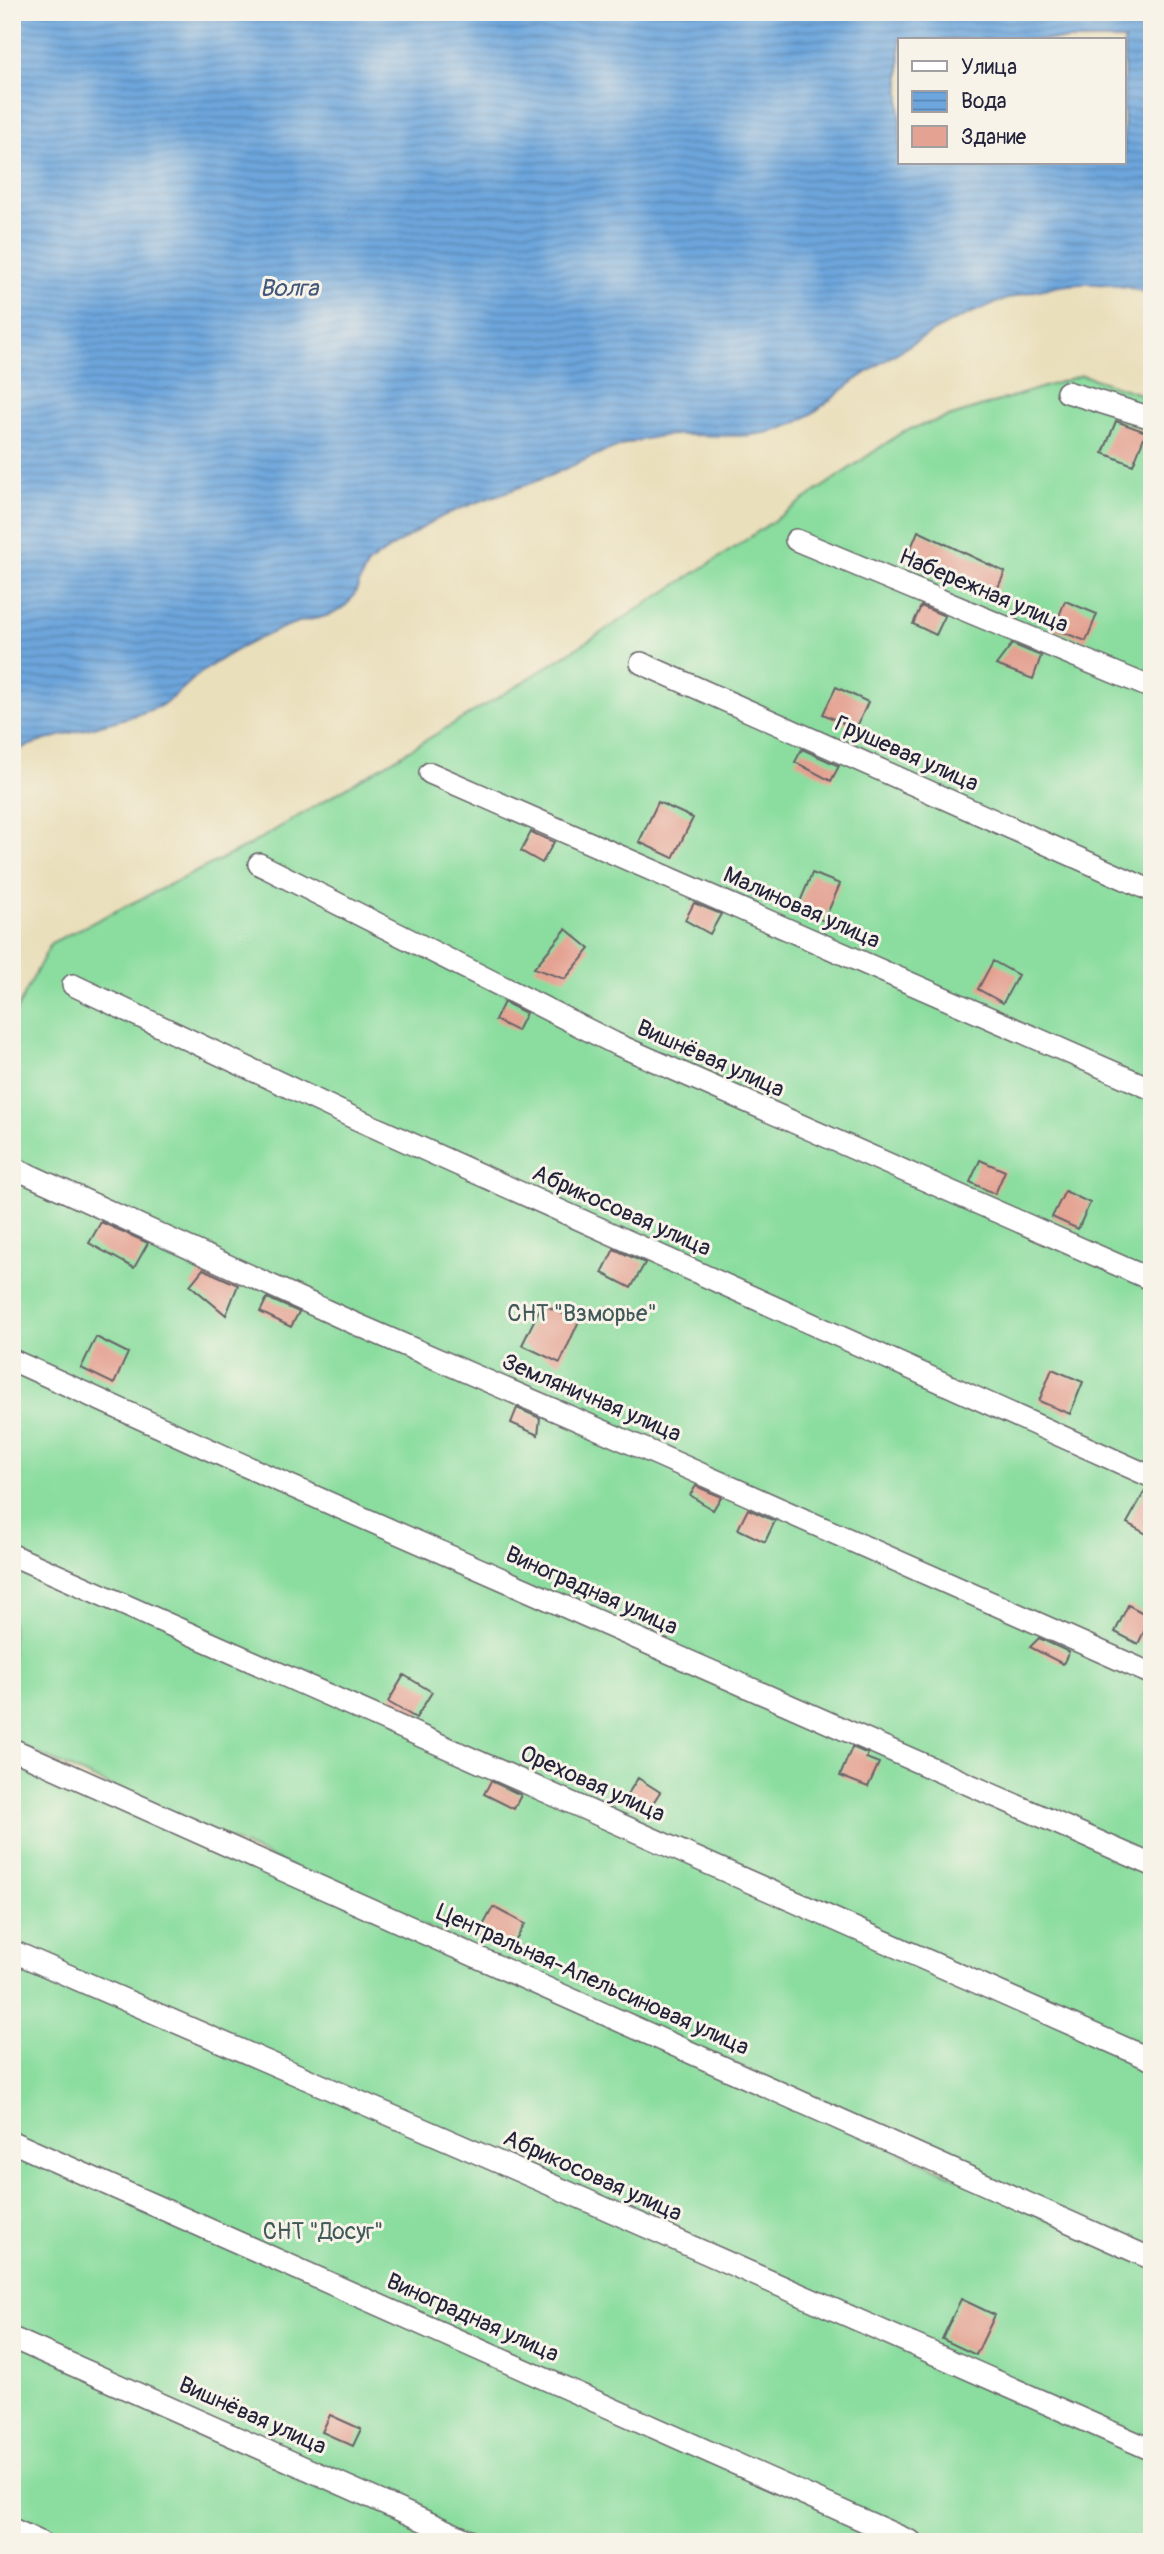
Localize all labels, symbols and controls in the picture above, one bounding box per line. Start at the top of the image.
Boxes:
legend [898,38,1126,164]
text: Улица [961,54,1017,81]
text: Вода [961,88,1007,115]
text: Здание [961,124,1027,151]
water label: Волга [260,274,320,303]
street label: Набережная улица [895,542,1073,639]
street label: Грушевая улица [830,709,983,798]
street label: Малиновая улица [719,860,885,955]
street label: Вишнёвая улица [632,1013,789,1104]
street label: Абрикосовая улица [528,1158,716,1263]
park label: СНТ "Взморье" [507,1299,657,1328]
street label: Земляничная улица [498,1347,686,1448]
street label: Виноградная улица [501,1539,682,1641]
street label: Ореховая улица [516,1739,670,1828]
street label: Центральная-Апельсиновая улица [432,1897,754,2062]
street label: Абрикосовая улица [499,2123,687,2228]
park label: СНТ "Досуг" [263,2217,383,2246]
street label: Виноградная улица [382,2266,563,2368]
street label: Вишнёвая улица [174,2370,331,2461]

